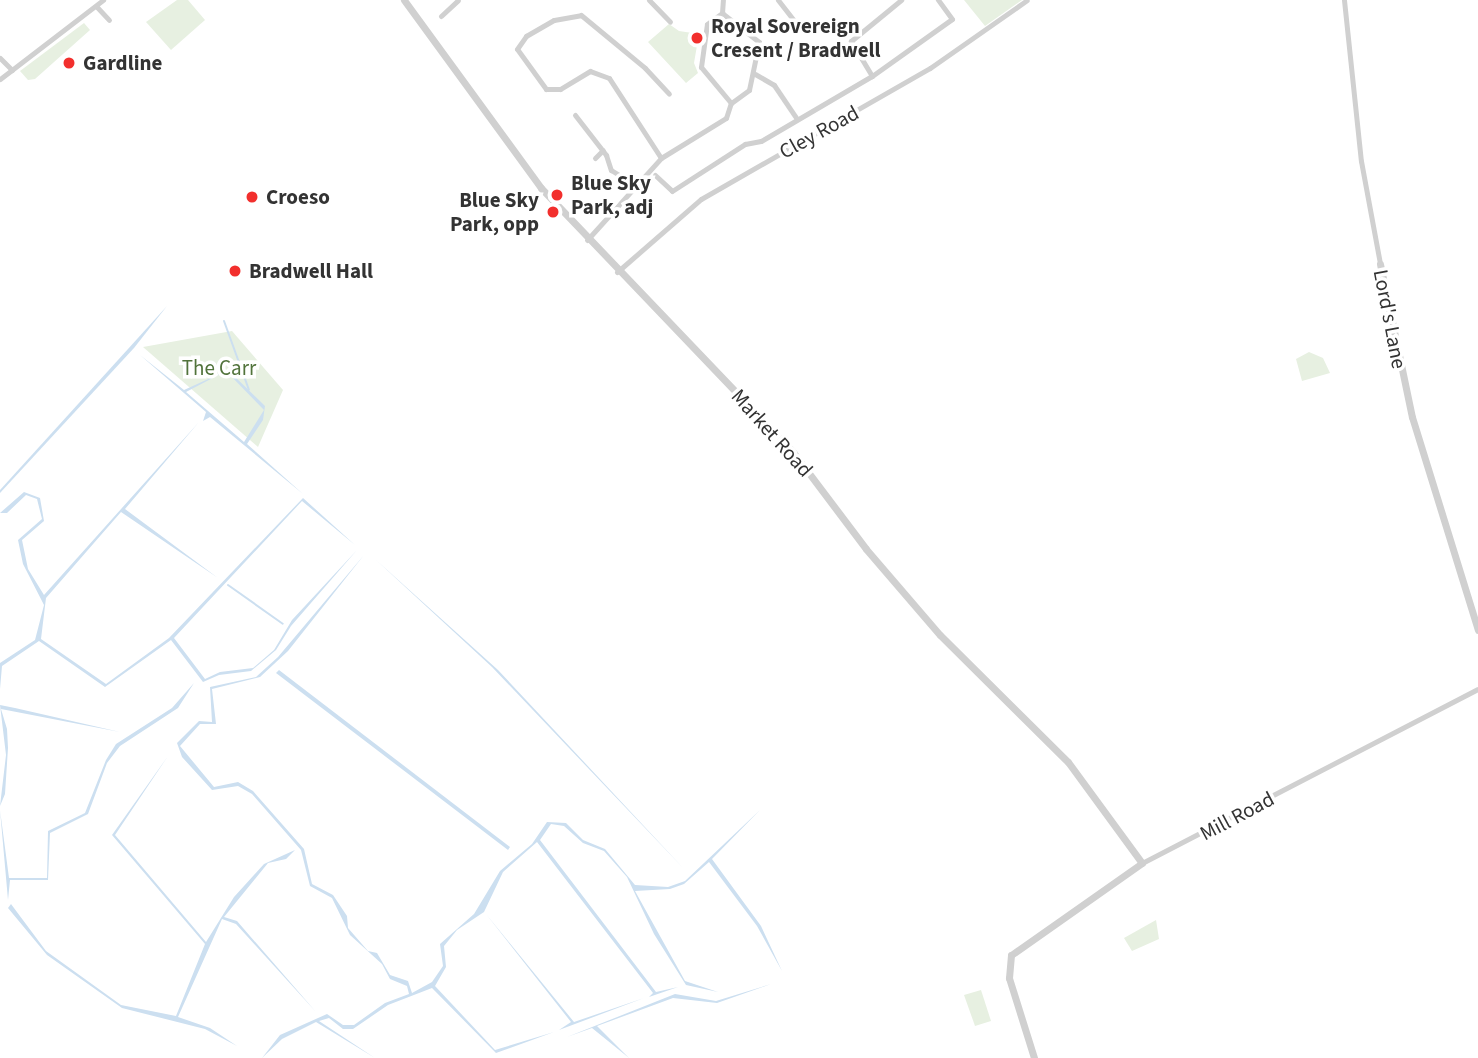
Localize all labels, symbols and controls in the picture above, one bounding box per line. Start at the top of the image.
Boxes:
place label: Royal Sovereign Cresent / Bradwell [711,13,881,63]
marker: Royal Sovereign Cresent / Bradwell [689,30,705,46]
place label: Gardline [83,50,162,76]
marker: Gardline [61,55,77,71]
street label: Cley Road [775,100,863,164]
place label: Blue Sky Park, adj [571,170,653,220]
place label: Croeso [266,184,330,210]
place label: Blue Sky Park, opp [450,187,539,237]
marker: Blue Sky Park, adj [549,187,565,203]
marker: Croeso [244,189,260,205]
marker: Blue Sky Park, opp [545,204,561,220]
place label: Bradwell Hall [249,258,373,284]
marker: Bradwell Hall [227,263,243,279]
street label: Lord's Lane [1368,267,1412,371]
park label: The Carr [182,355,256,381]
street label: Market Road [726,384,818,482]
street label: Mill Road [1196,786,1278,846]

